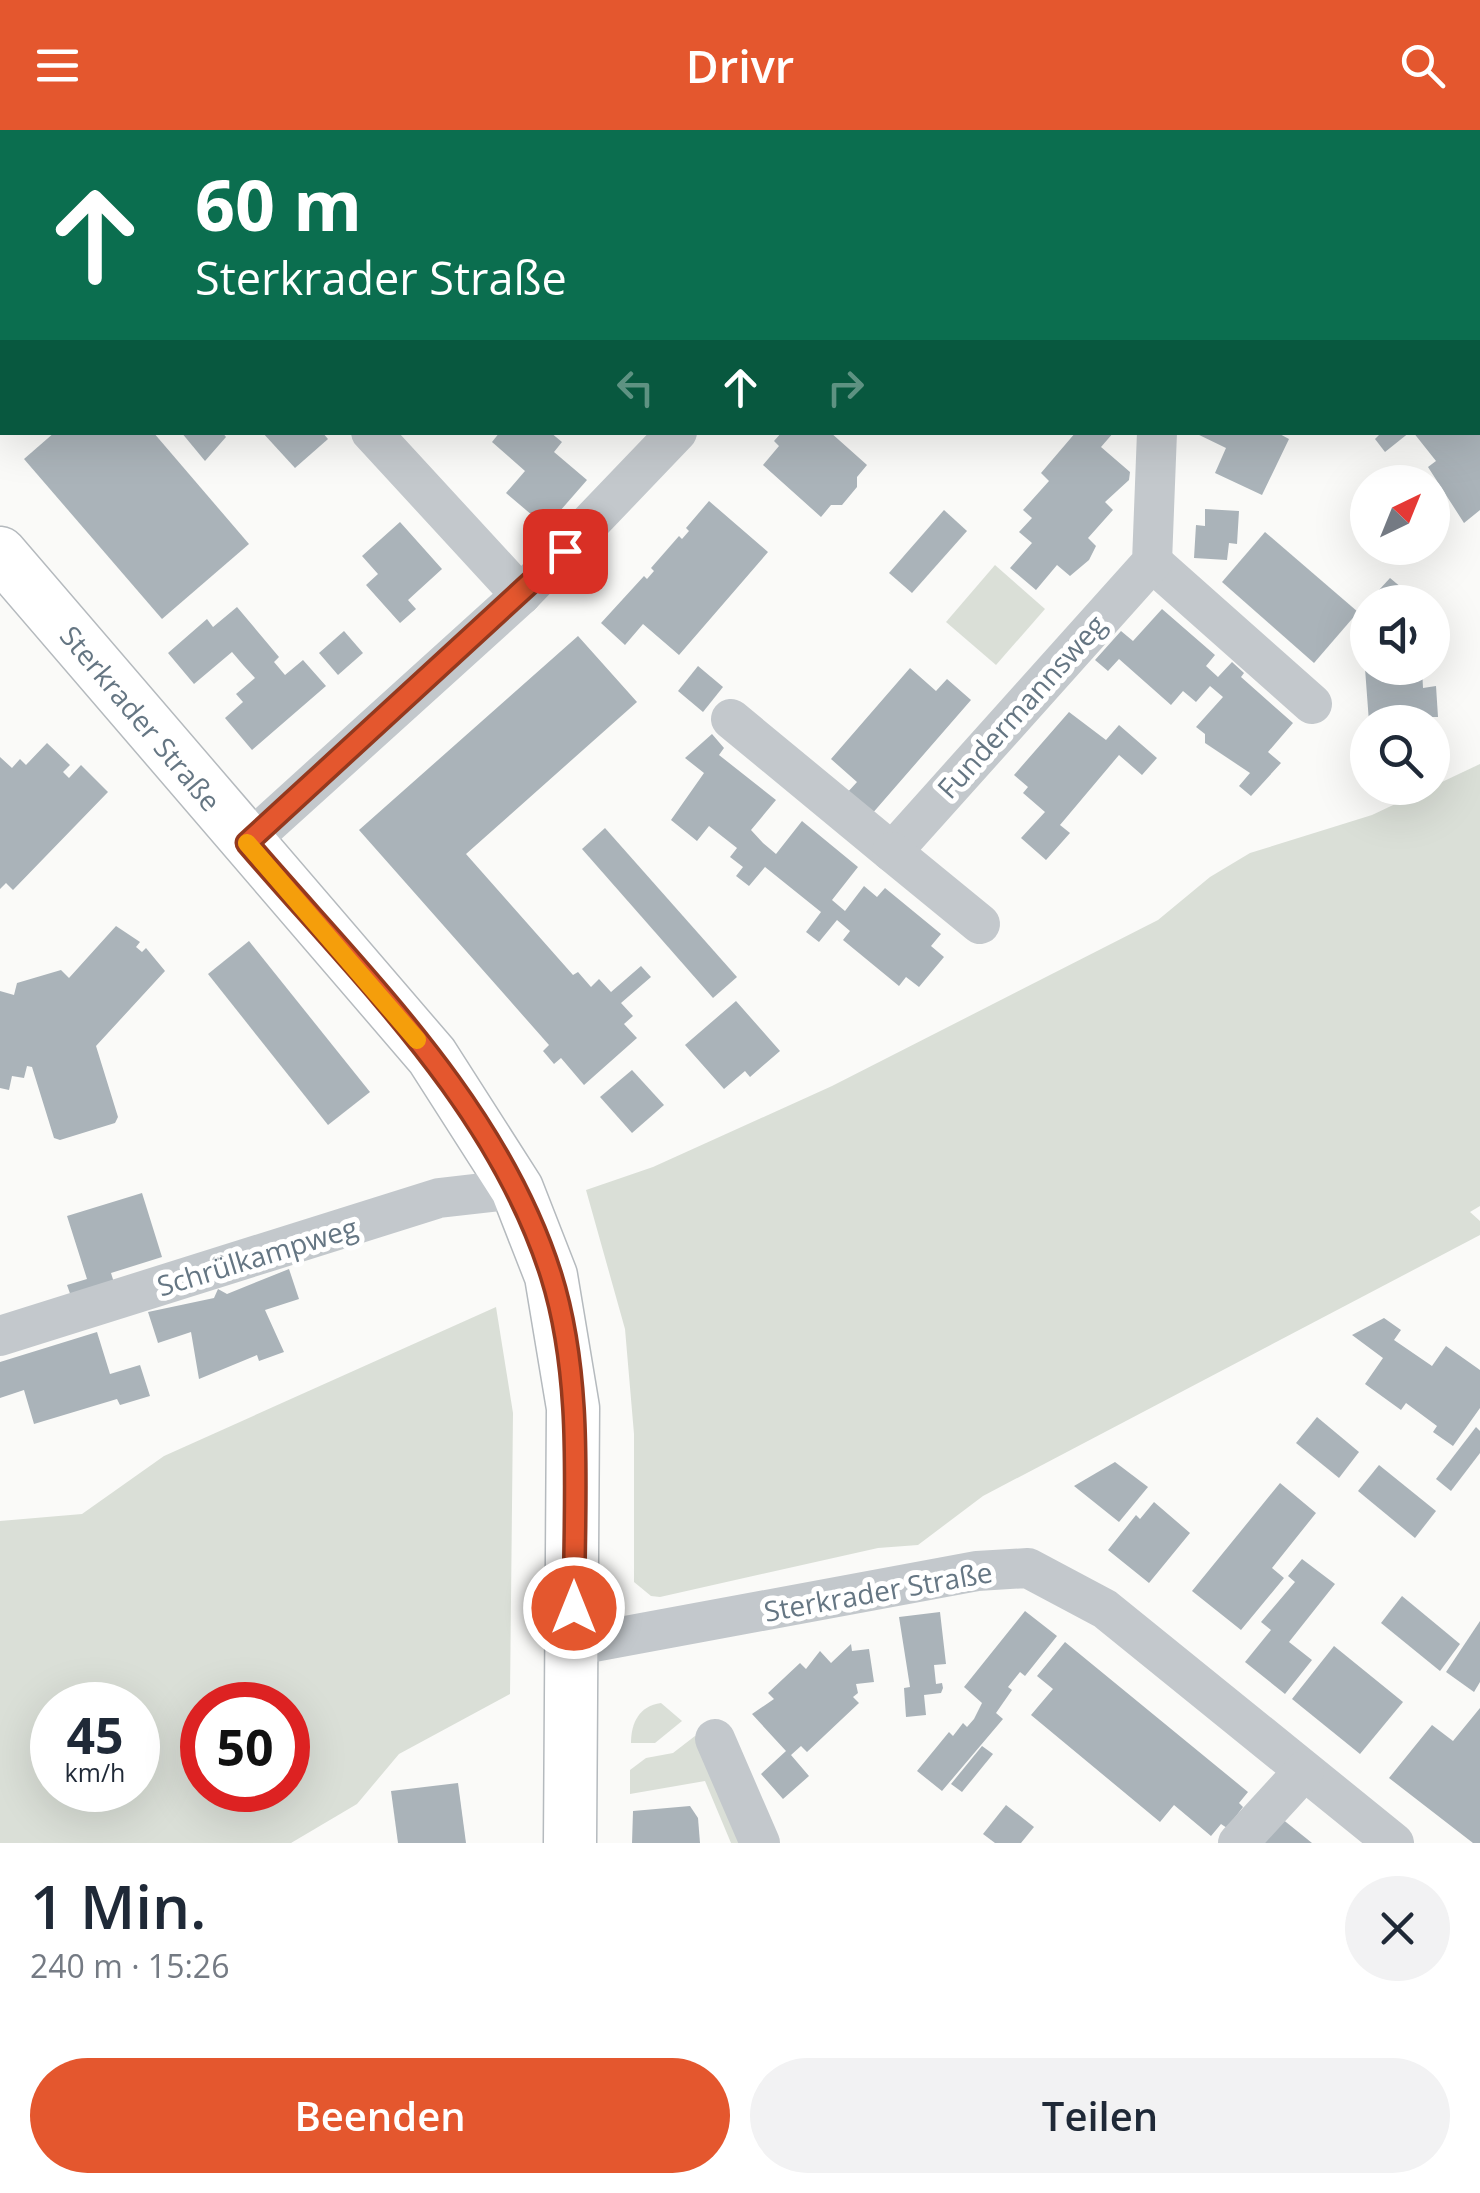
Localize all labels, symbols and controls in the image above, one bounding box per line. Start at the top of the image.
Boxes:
text: Drivr [686,35,794,96]
icon: menu [30,38,85,93]
icon: search [1395,38,1450,93]
text: 60 m [195,156,362,252]
icon: ahead [30,170,160,300]
text: Sterkrader Straße [195,247,567,308]
icon: left [608,360,663,415]
icon: ahead [713,360,768,415]
icon: right [818,360,873,415]
north arrow [1350,465,1450,565]
map controls [1350,465,1450,805]
pin [523,509,608,594]
icon: arrive [538,524,593,579]
button: sound [1350,585,1450,685]
street label: Fundermannsweg [928,606,1114,806]
street label: Sterkrader Straße [52,617,230,819]
button: search [1350,705,1450,805]
street label: Schrülkampweg [152,1207,362,1305]
street label: Sterkrader Straße [761,1552,995,1630]
position arrow [522,1556,626,1660]
speed limit sign: 50 [180,1682,310,1812]
text: 45 [66,1701,124,1769]
text: km/h [65,1755,125,1789]
text: 1 Min. [30,1865,206,1947]
button: close [1345,1876,1450,1981]
text: 240 m · 15:26 [30,1944,229,1987]
button: Beenden [30,2058,730,2173]
button: Teilen [750,2058,1450,2173]

